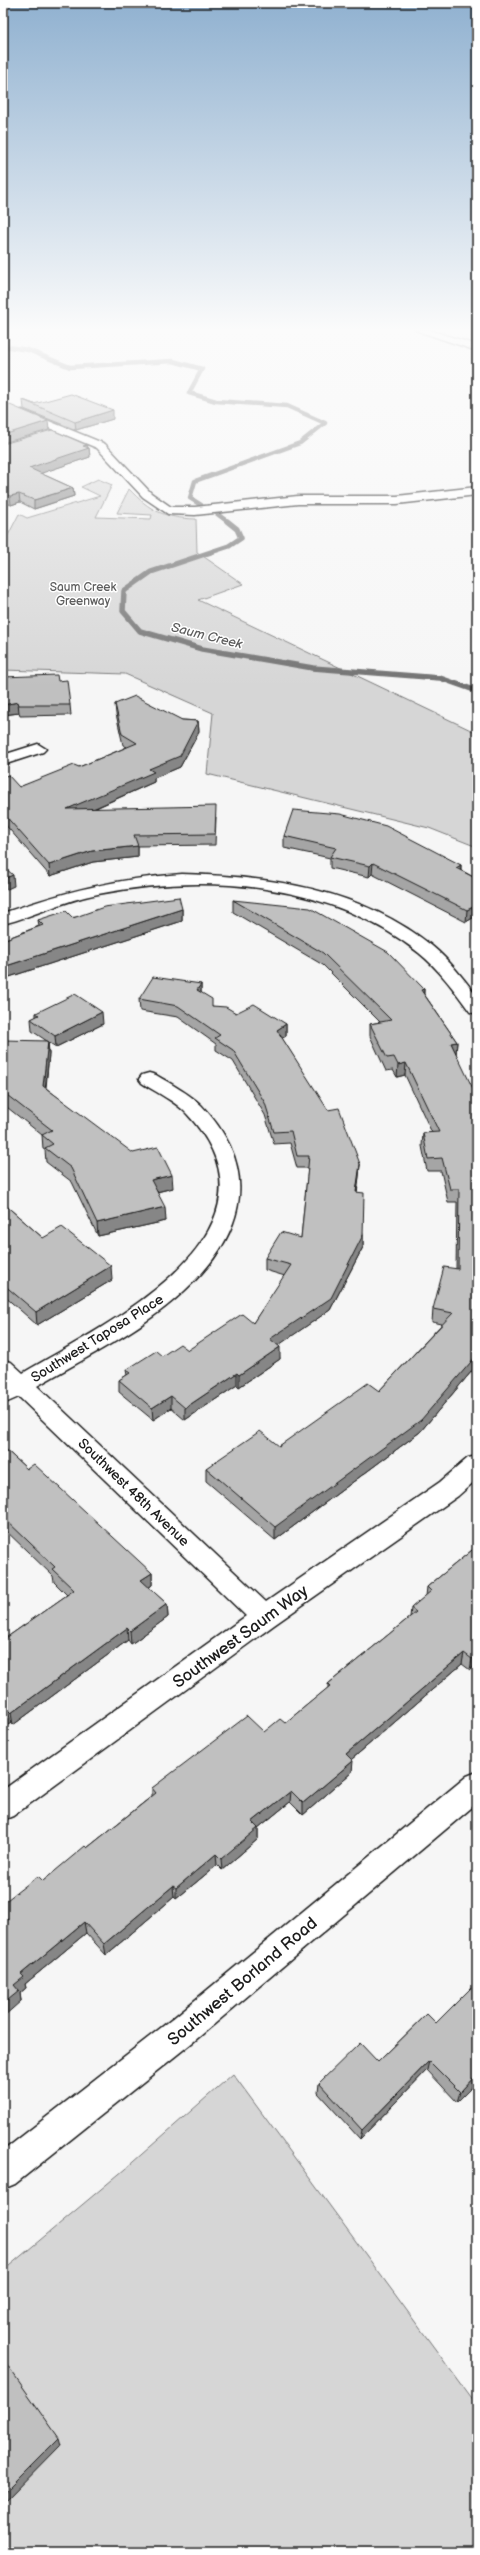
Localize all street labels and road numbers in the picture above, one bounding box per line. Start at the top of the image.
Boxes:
street label: Southwest Taposa Place [28,1291,167,1386]
street label: Southwest 48th Avenue [74,1435,193,1550]
street label: Southwest Saum Way [169,1581,312,1693]
street label: Southwest Borland Road [164,1913,321,2050]

